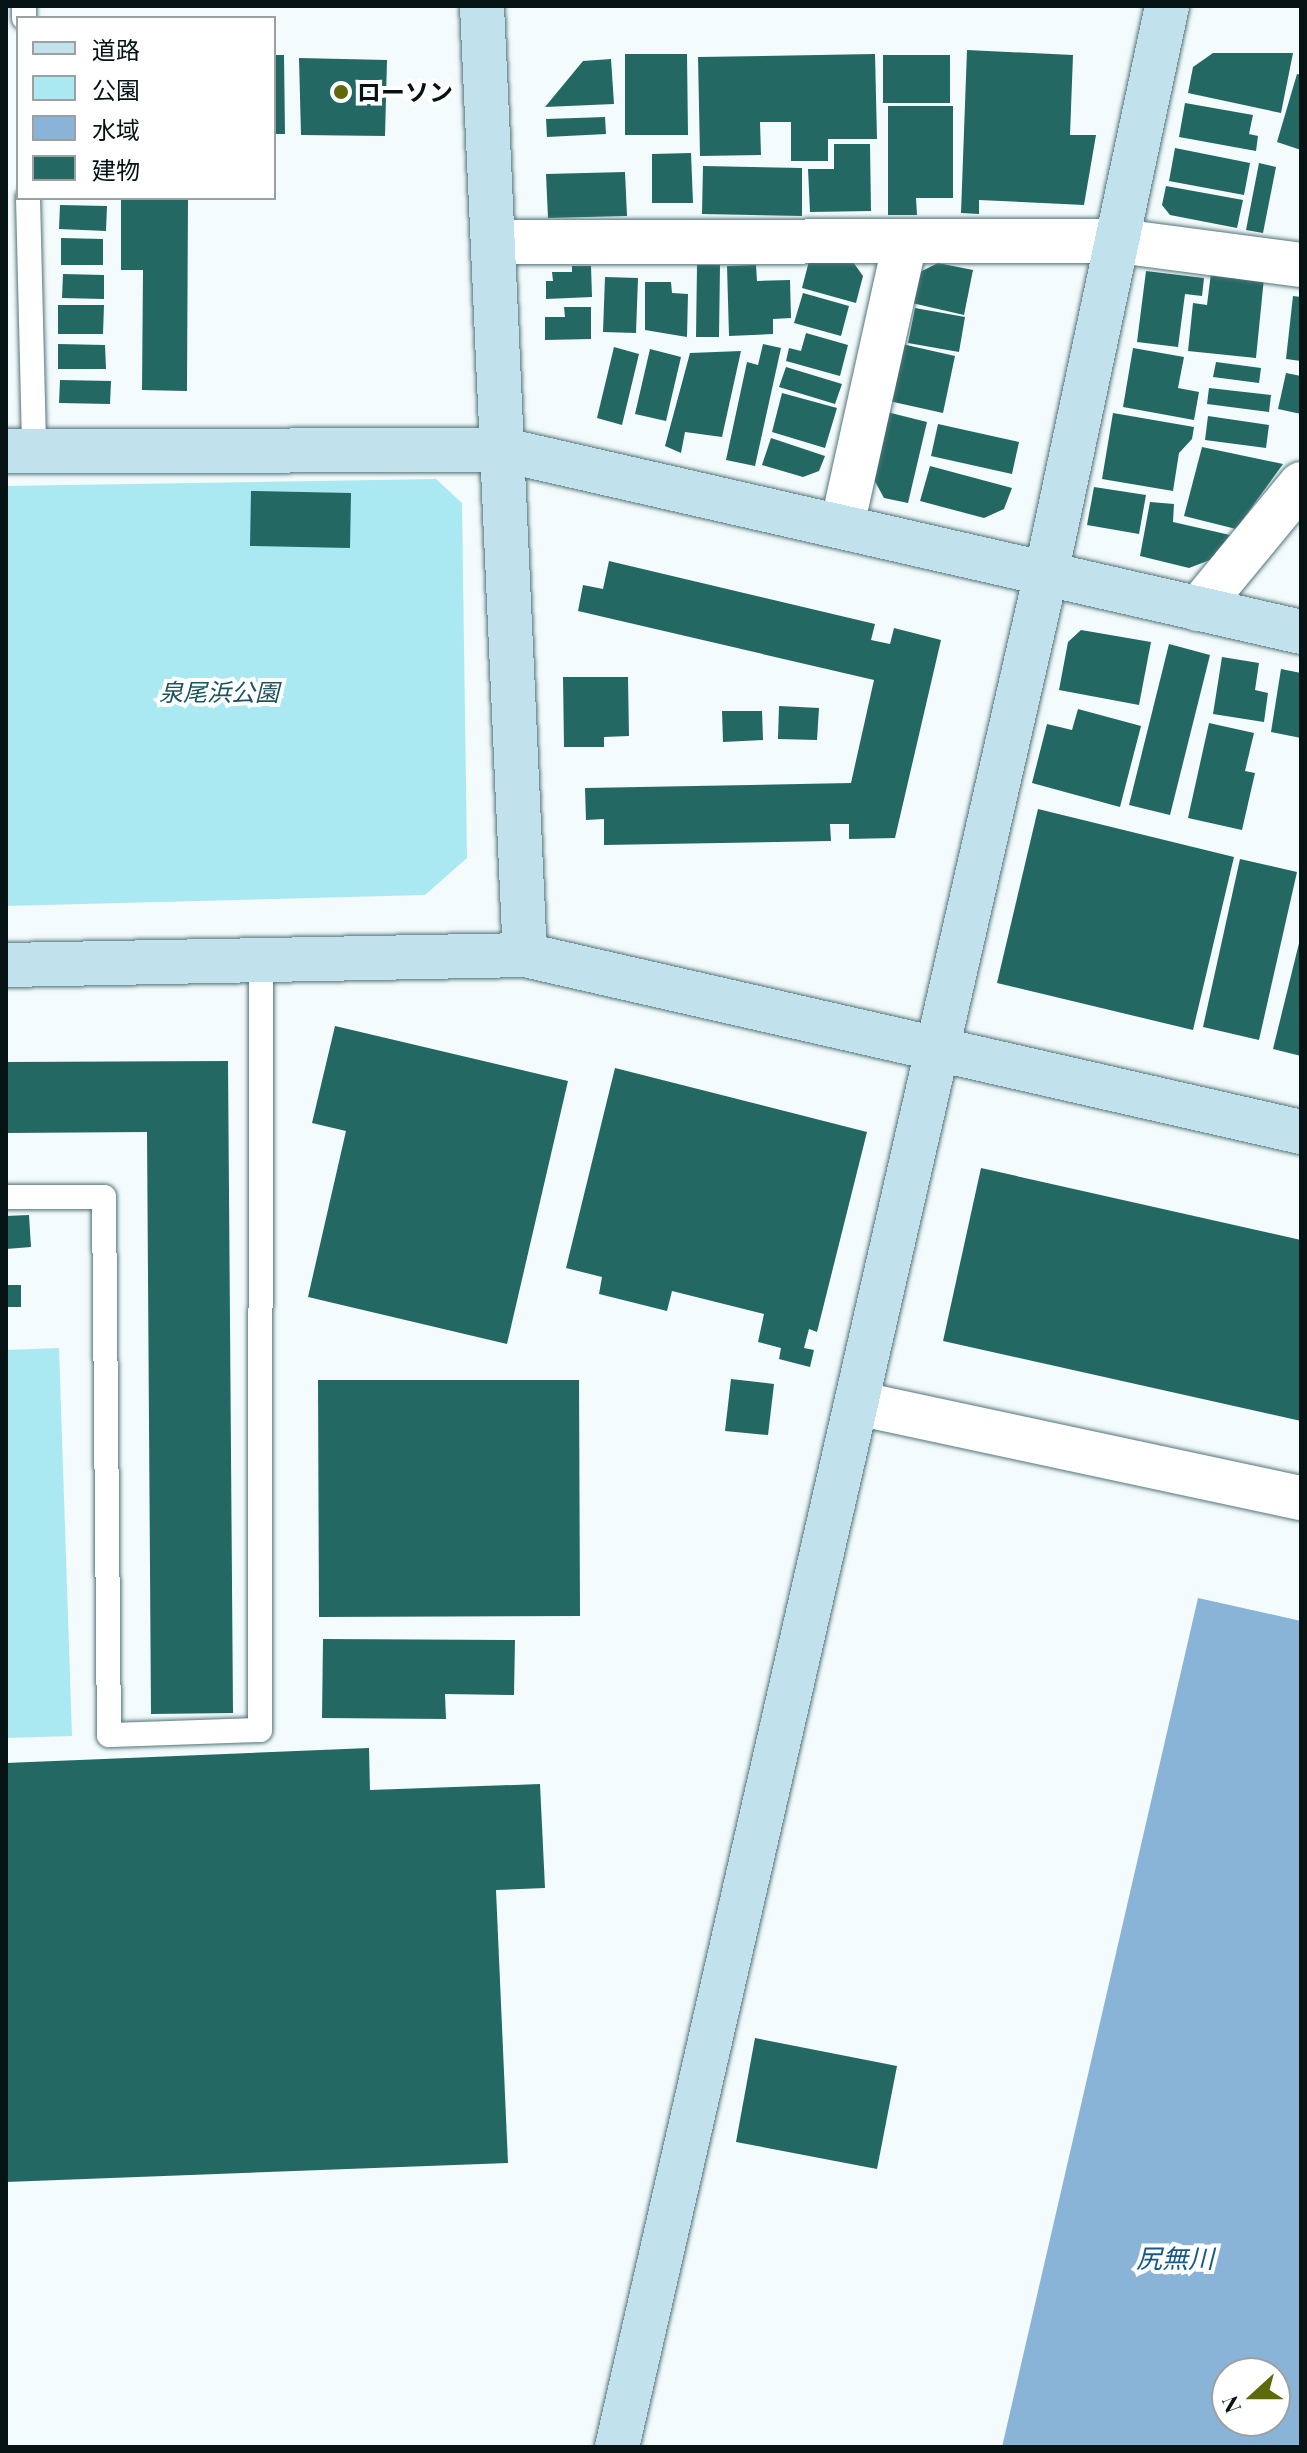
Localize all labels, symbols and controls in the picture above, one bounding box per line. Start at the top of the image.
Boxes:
legend [16,16,276,200]
text: 道路 [92,33,140,65]
text: 公園 [92,73,140,105]
place label: ローソン [357,78,453,106]
marker: ローソン [332,83,350,101]
text: 水域 [92,113,140,145]
text: 建物 [92,153,140,185]
park label: 泉尾浜公園 [159,678,279,706]
water label: 尻無川 [1136,2242,1214,2274]
north arrow [1211,2357,1291,2437]
text: N [1214,2392,1247,2418]

